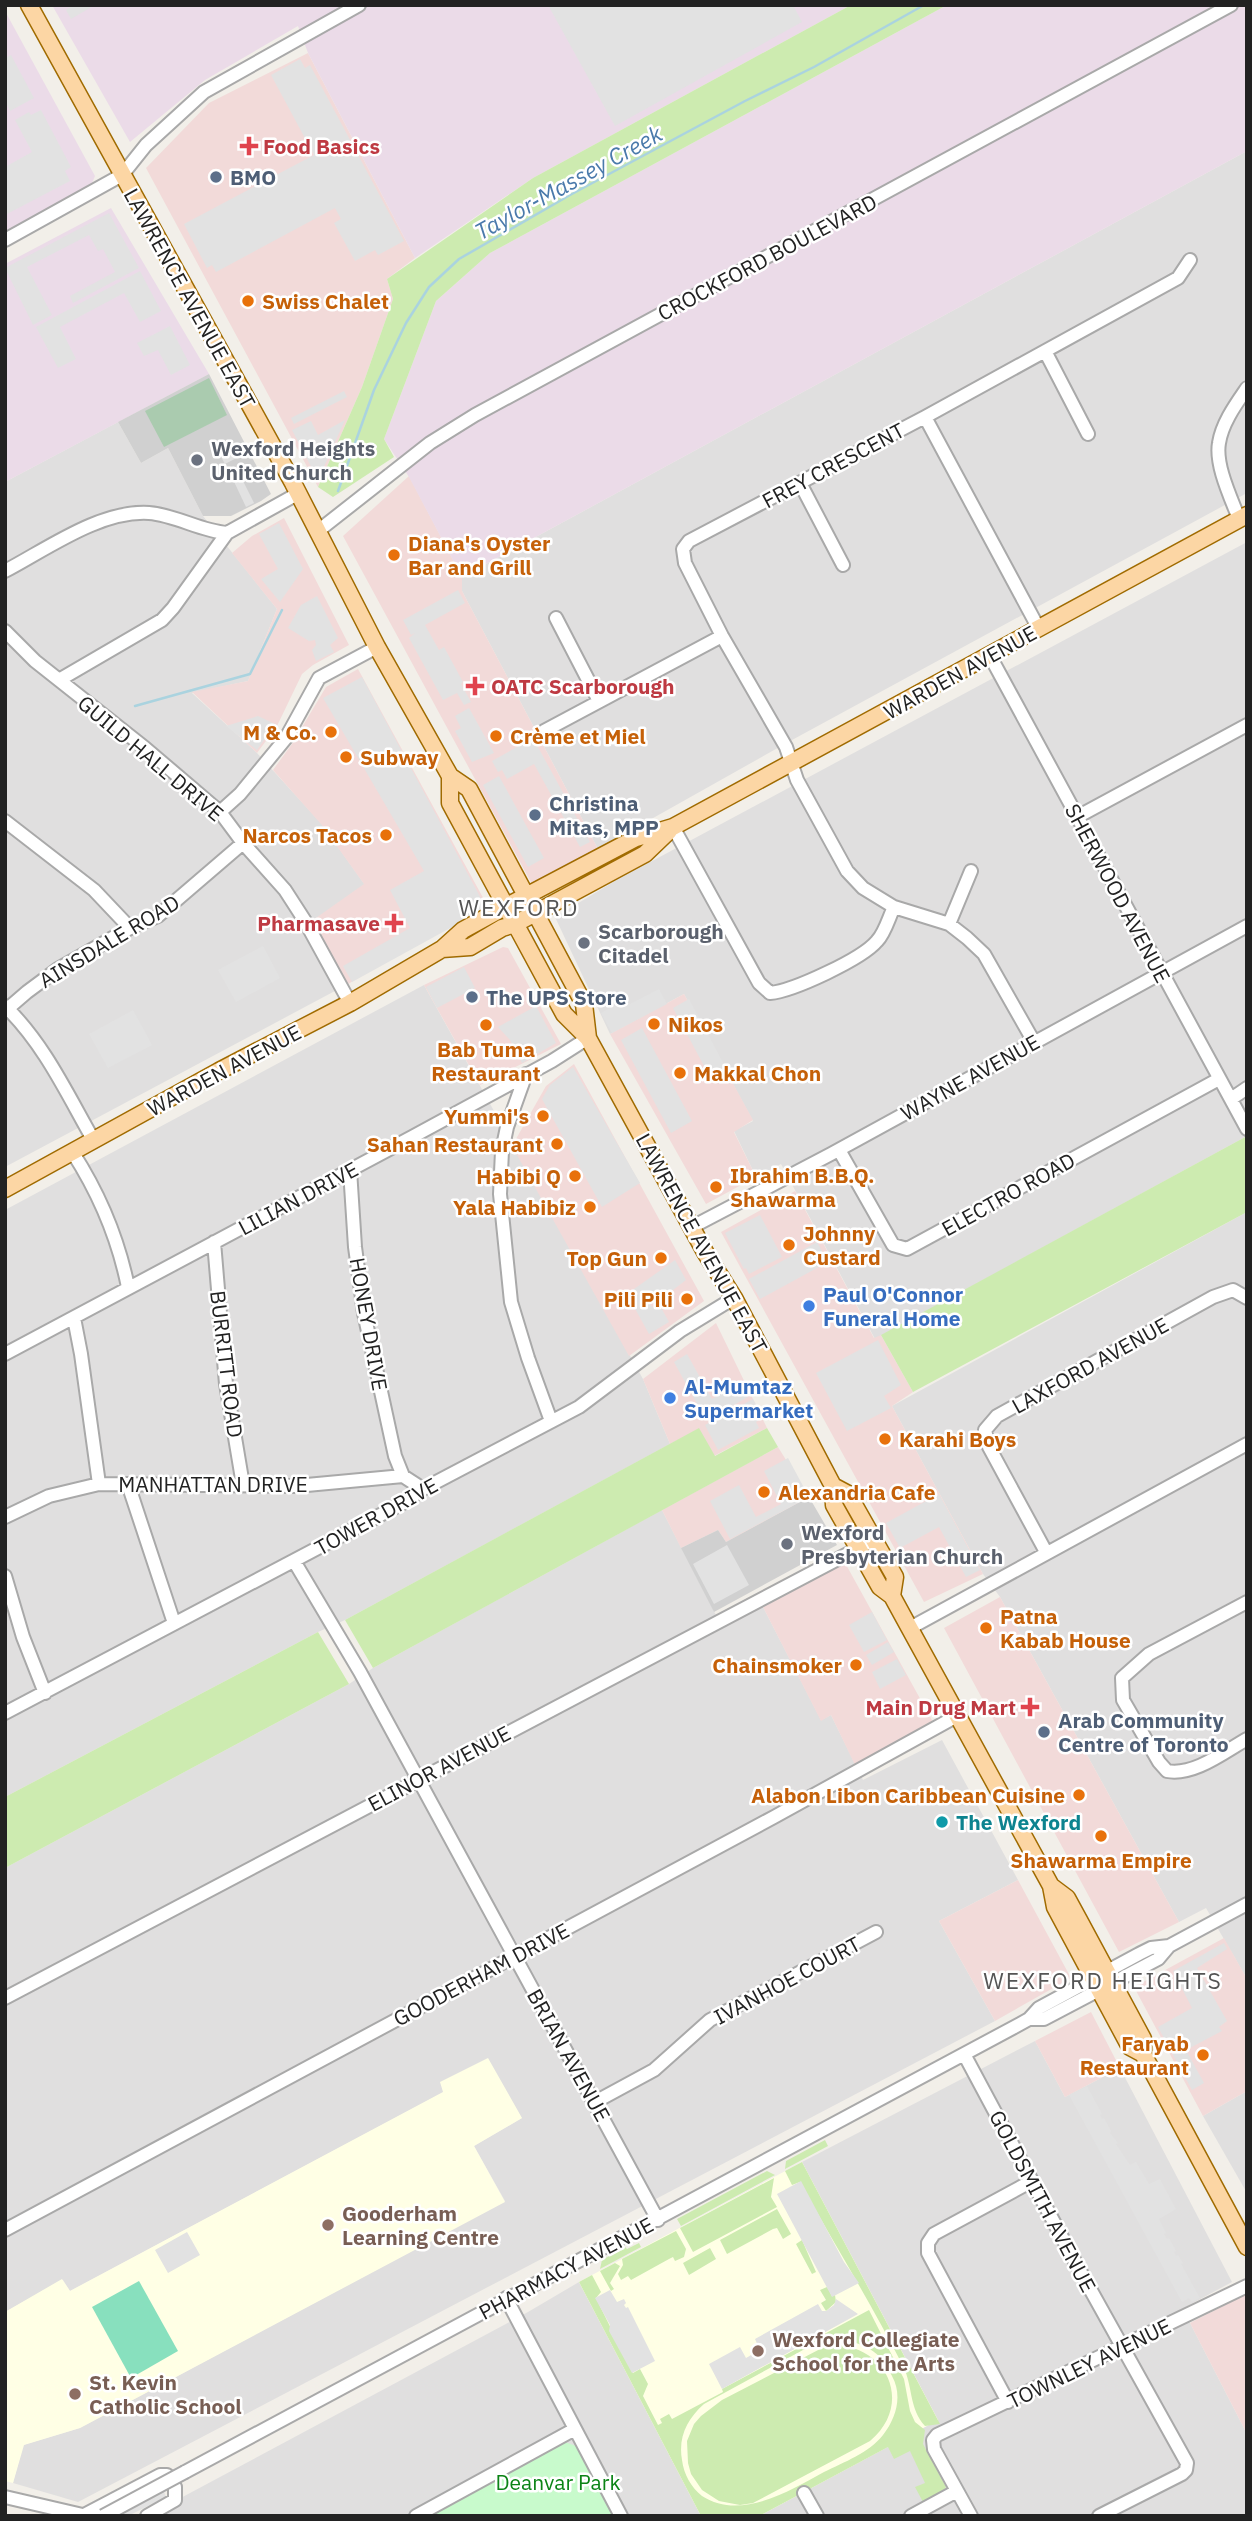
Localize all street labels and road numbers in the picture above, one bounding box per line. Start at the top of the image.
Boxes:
street label: LAWRENCE AVENUE EAST [118,183,262,413]
street label: CROCKFORD BOULEVARD [652,187,882,327]
street label: FREY CRESCENT [757,416,909,514]
street label: WARDEN AVENUE [879,618,1041,726]
street label: GUILD HALL DRIVE [72,689,230,827]
street label: SHERWOOD AVENUE [1059,799,1177,987]
street label: AINSDALE ROAD [34,888,184,994]
street label: WARDEN AVENUE [142,1018,306,1122]
street label: WAYNE AVENUE [896,1027,1044,1127]
street label: LAWRENCE AVENUE EAST [630,1128,774,1358]
street label: ELECTRO ROAD [936,1146,1080,1242]
street label: LILIAN DRIVE [233,1155,363,1241]
street label: HONEY DRIVE [344,1255,394,1393]
street label: BURRITT ROAD [204,1289,250,1439]
street label: LAXFORD AVENUE [1007,1310,1173,1420]
street label: MANHATTAN DRIVE [118,1470,308,1498]
street label: TOWER DRIVE [309,1471,443,1561]
street label: ELINOR AVENUE [363,1718,515,1818]
street label: GOODERHAM DRIVE [388,1916,574,2032]
street label: IVANHOE COURT [709,1930,865,2030]
street label: BRIAN AVENUE [521,1984,617,2126]
street label: GOLDSMITH AVENUE [983,2105,1103,2297]
street label: PHARMACY AVENUE [474,2210,658,2326]
street label: TOWNLEY AVENUE [1003,2311,1175,2415]

